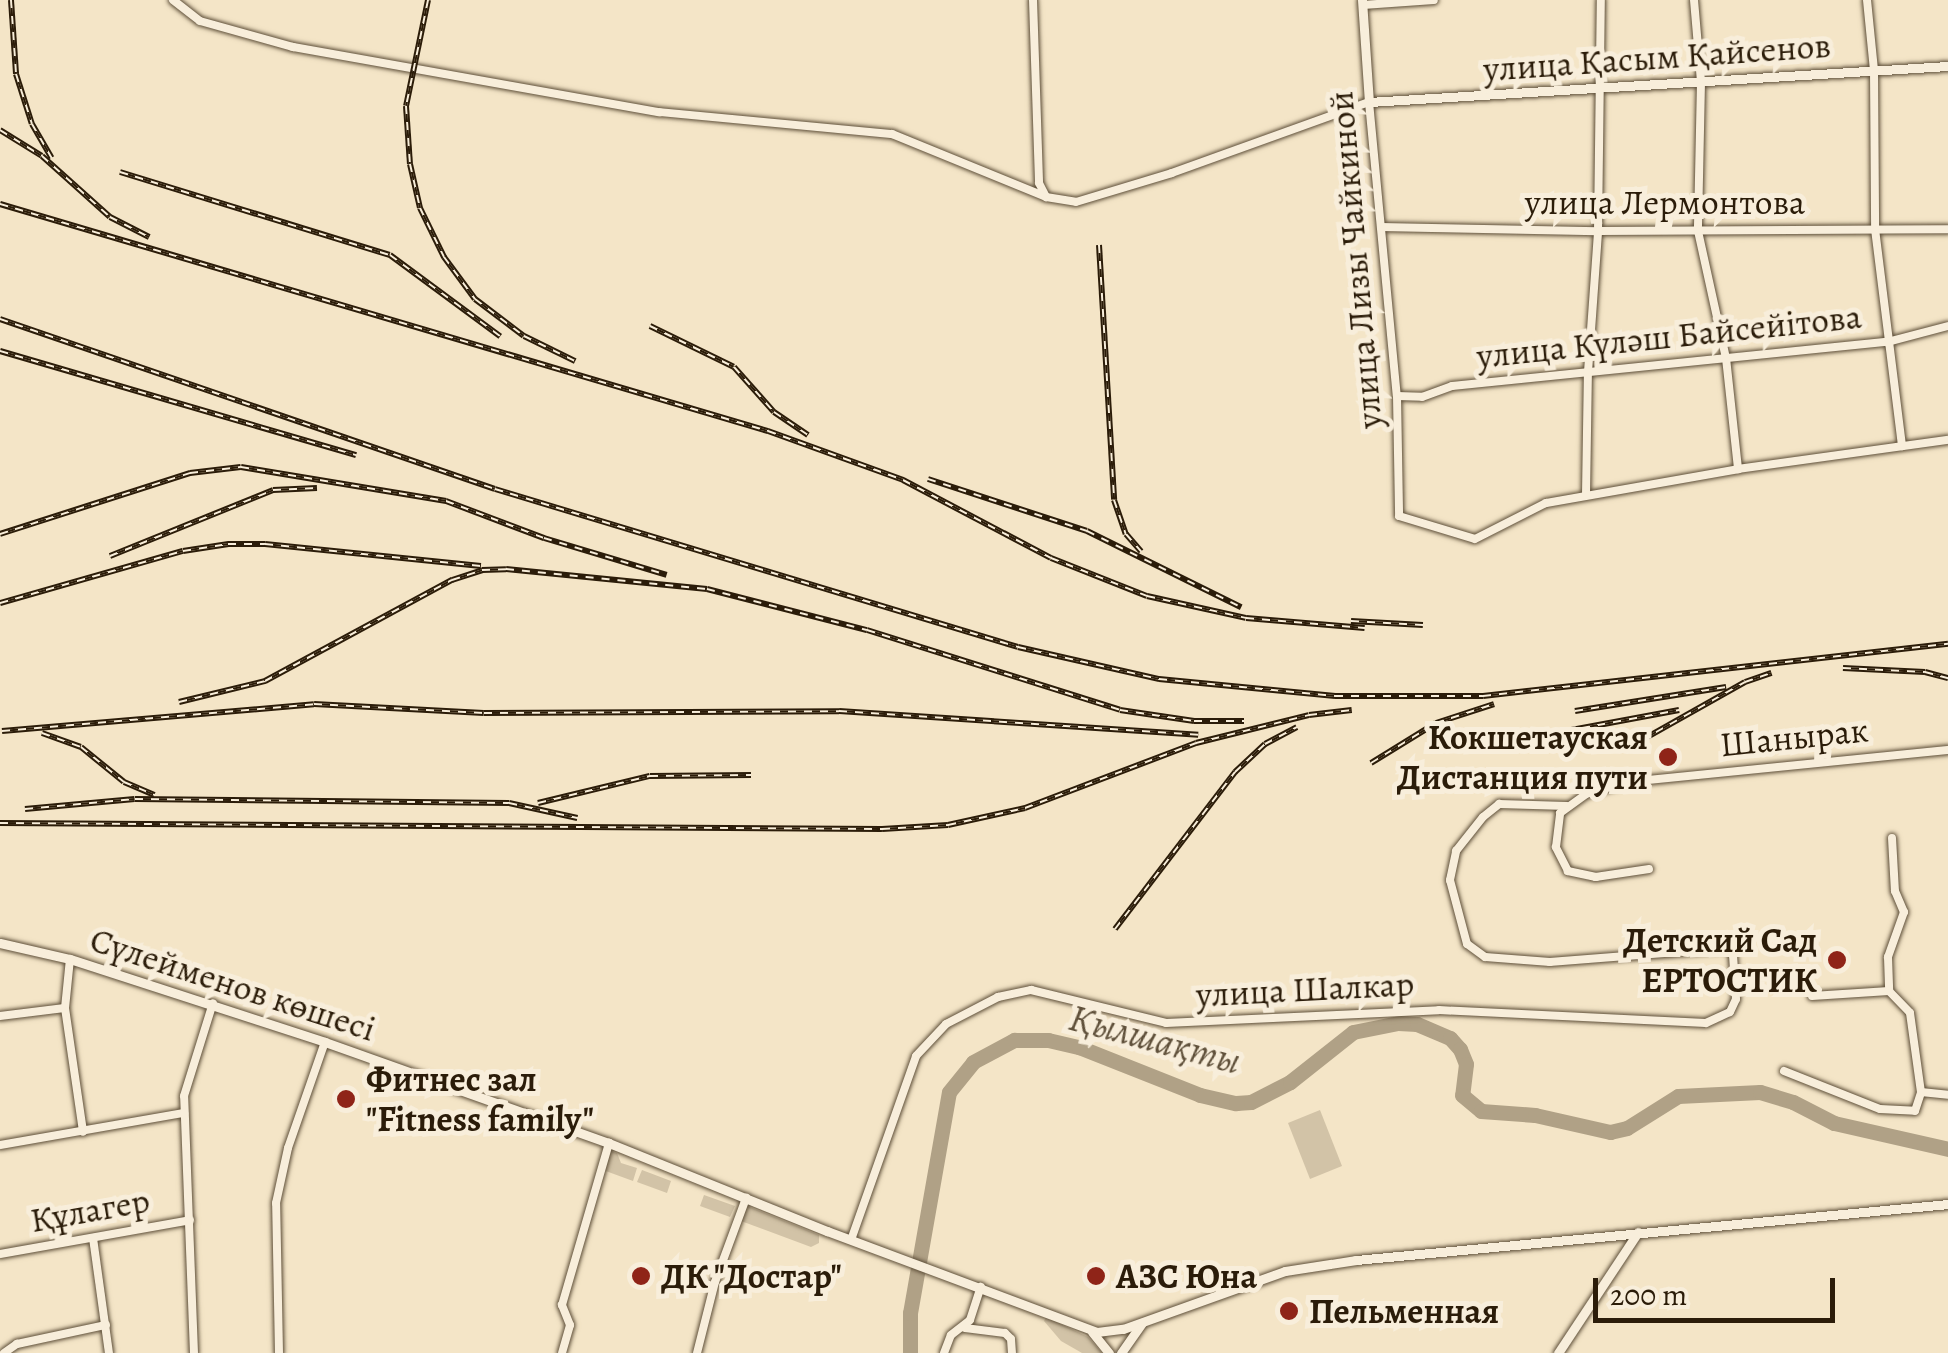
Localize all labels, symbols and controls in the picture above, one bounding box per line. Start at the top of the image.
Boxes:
street label: улица Қасым Қайсенов [1482,24,1832,90]
street label: улица Лизы Чайкиной [1319,89,1391,431]
street label: улица Лермонтова [1525,181,1805,223]
street label: улица Күләш Байсейітова [1475,295,1863,377]
street label: Шанырак [1718,708,1870,766]
place label: Кокшетауская Дистанция пути [1397,716,1648,798]
marker: Кокшетауская Дистанция пути [1657,746,1679,768]
street label: Сүлейменов көшесі [85,918,381,1050]
place label: Детский Сад ЕРТОСТИК [1623,919,1817,1001]
marker: Детский Сад ЕРТОСТИК [1826,949,1848,971]
street label: улица Шалкар [1195,962,1415,1016]
water label: Қылшақты [1065,995,1245,1085]
place label: Фитнес зал "Fitness family" [366,1058,594,1140]
marker: Фитнес зал "Fitness family" [335,1088,357,1110]
street label: Құлагер [27,1179,153,1241]
place label: ДК "Достар" [661,1255,842,1297]
place label: АЗС Юна [1116,1255,1257,1297]
scale bar [1598,1258,1840,1320]
marker: ДК "Достар" [630,1265,652,1287]
marker: АЗС Юна [1085,1265,1107,1287]
text: 200 m [1610,1275,1687,1315]
place label: Пельменная [1309,1290,1499,1332]
marker: Пельменная [1278,1300,1300,1322]

